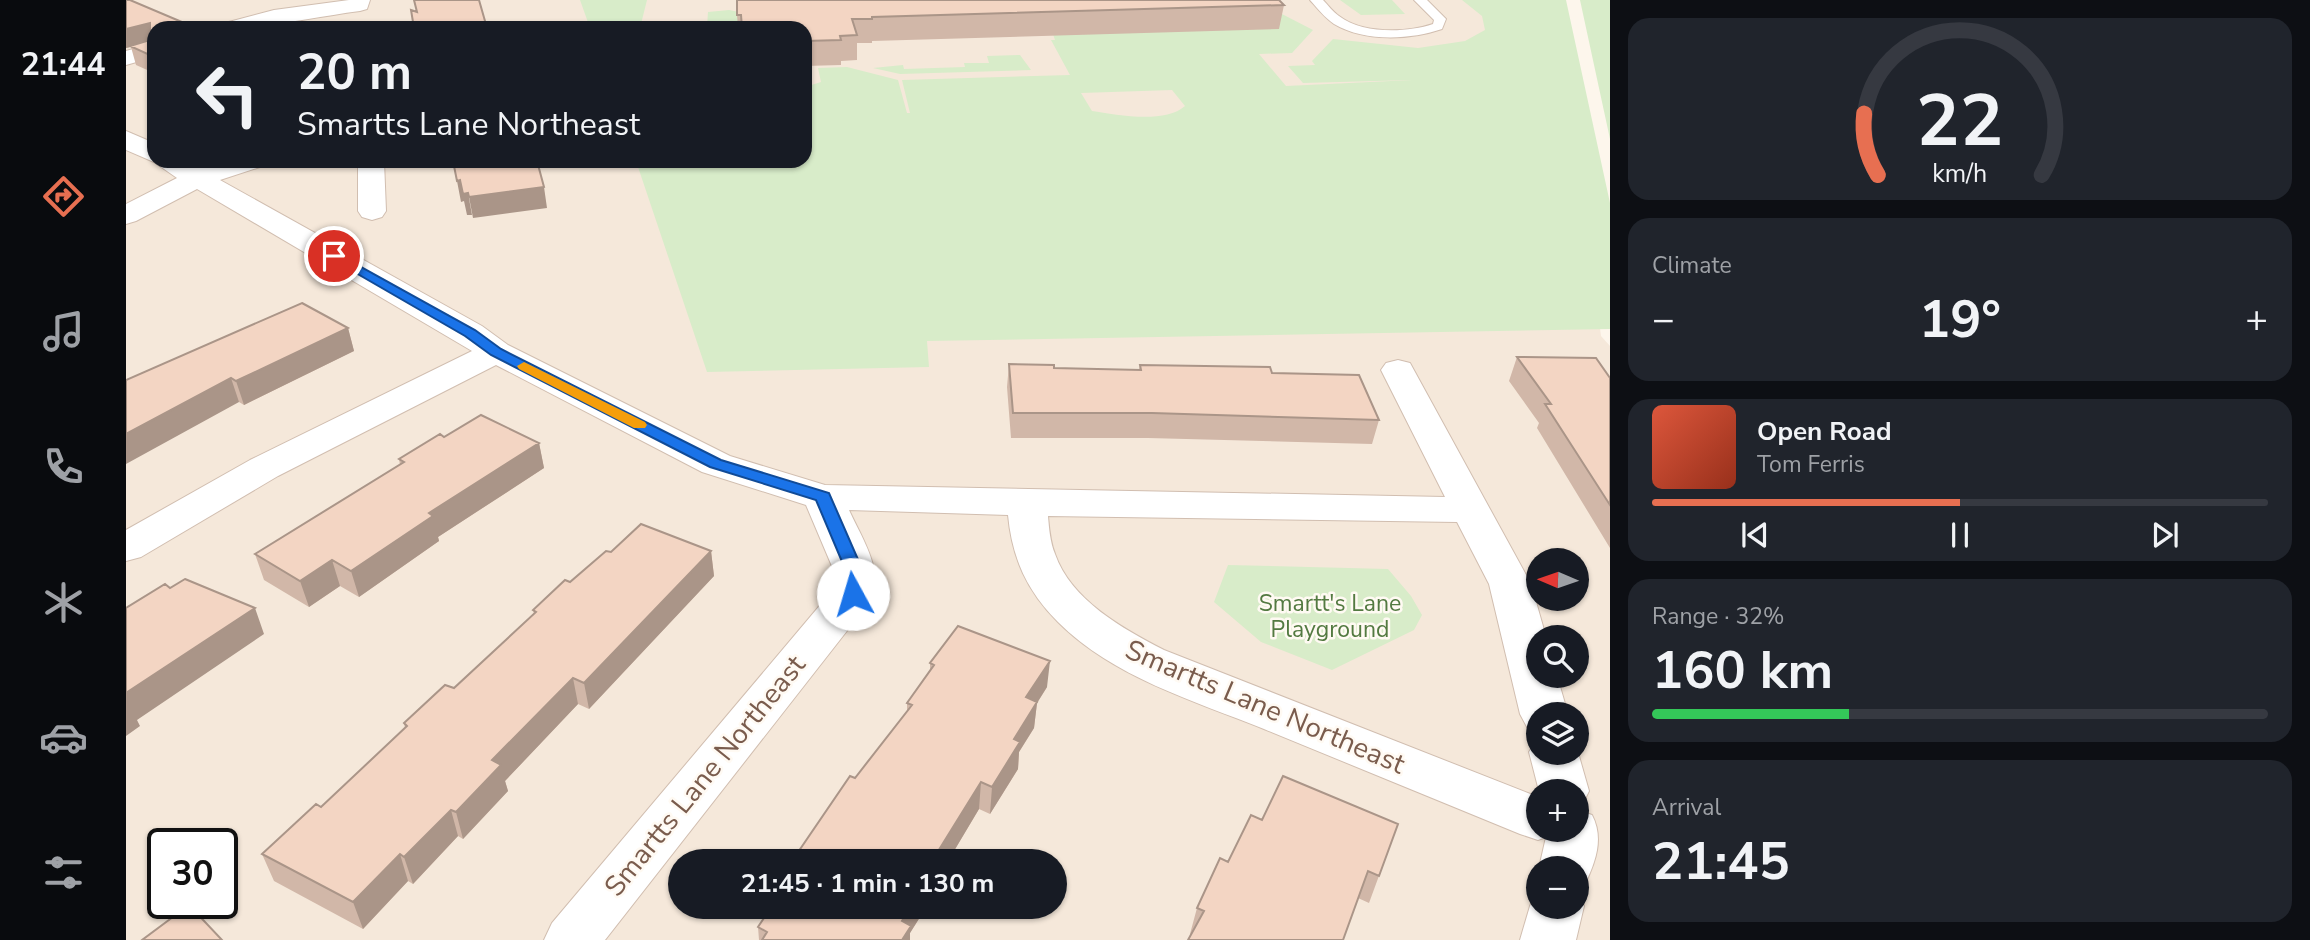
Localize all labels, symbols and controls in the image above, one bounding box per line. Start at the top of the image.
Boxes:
text: 20 m [297,39,412,106]
text: 21:44 [21,43,105,86]
icon: left [182,49,273,140]
text: 22 [1916,71,2004,171]
text: Smartts Lane Northeast [297,103,640,146]
text: km/h [1932,157,1988,191]
icon: directions [39,172,88,221]
pin [304,226,364,286]
icon: arrive [315,237,353,275]
text: Climate [1652,250,1732,281]
text: 19° [1919,284,2001,355]
text: − [1652,294,1675,345]
text: + [2245,294,2268,345]
icon: music [39,307,88,356]
text: Open Road [1757,414,1892,449]
icon: phone [39,442,88,491]
text: Tom Ferris [1757,449,1865,480]
icon: previous [1736,516,1774,554]
icon: pause [1941,516,1979,554]
icon: next [2146,516,2184,554]
north arrow [1526,548,1589,611]
map controls [1526,548,1589,919]
position arrow [816,557,890,631]
icon: climate [39,578,88,627]
park label: Smartt's Lane Playground [1259,588,1401,645]
text: Range · 32% [1652,601,1784,632]
button: search [1526,625,1589,688]
street label: Smartts Lane Northeast [1119,631,1411,783]
text: 160 km [1652,635,1833,706]
street label: Smartts Lane Northeast [596,647,814,905]
button: layers [1526,702,1589,765]
icon: car [39,713,88,762]
button: + [1526,779,1589,842]
text: Arrival [1652,792,1721,823]
text: 21:45 [1652,826,1790,897]
speed limit sign: 30 [147,828,238,919]
icon: filters [39,848,88,897]
button: − [1526,856,1589,919]
text: 21:45 · 1 min · 130 m [741,866,994,901]

